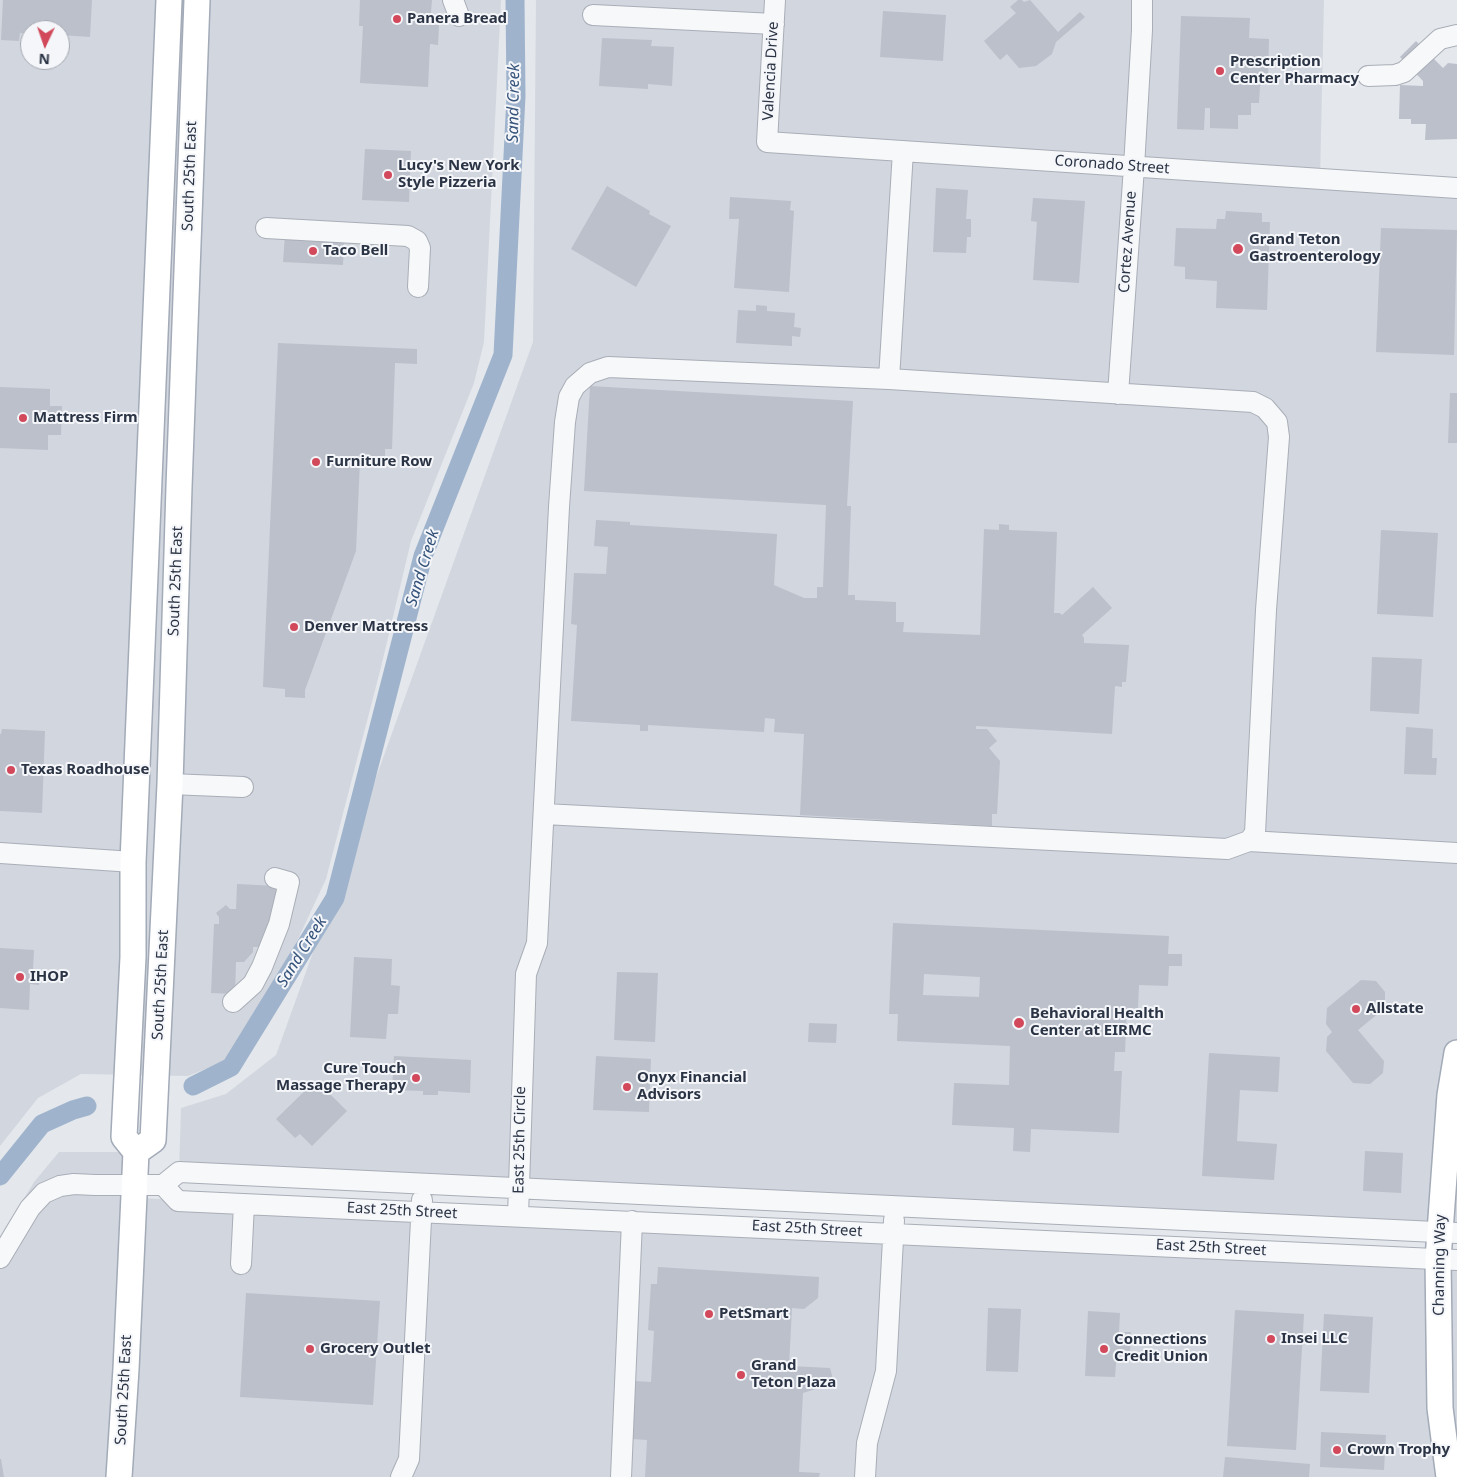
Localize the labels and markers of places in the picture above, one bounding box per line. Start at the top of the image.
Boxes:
place label: Panera Bread [407,10,507,28]
marker: Panera Bread [391,13,403,25]
place label: Prescription Center Pharmacy [1230,53,1359,88]
marker: Prescription Center Pharmacy [1214,65,1226,77]
place label: Lucy's New York Style Pizzeria [398,157,520,192]
marker: Lucy's New York Style Pizzeria [382,169,394,181]
place label: Grand Teton Gastroenterology [1249,231,1381,266]
place label: Taco Bell [323,242,388,260]
marker: Grand Teton Gastroenterology [1231,242,1245,256]
marker: Taco Bell [307,245,319,257]
place label: Mattress Firm [33,409,138,427]
marker: Mattress Firm [17,412,29,424]
place label: Furniture Row [326,453,432,471]
marker: Furniture Row [310,456,322,468]
place label: Denver Mattress [304,618,428,636]
marker: Denver Mattress [288,621,300,633]
place label: Texas Roadhouse [21,761,149,779]
marker: Texas Roadhouse [5,764,17,776]
place label: IHOP [30,968,68,986]
marker: IHOP [14,971,26,983]
place label: Allstate [1366,1000,1424,1018]
marker: Allstate [1350,1003,1362,1015]
place label: Behavioral Health Center at EIRMC [1030,1005,1164,1040]
marker: Behavioral Health Center at EIRMC [1012,1016,1026,1030]
place label: Cure Touch Massage Therapy [276,1060,406,1095]
place label: Onyx Financial Advisors [637,1069,747,1104]
marker: Cure Touch Massage Therapy [410,1072,422,1084]
marker: Onyx Financial Advisors [621,1081,633,1093]
place label: PetSmart [719,1305,789,1323]
marker: PetSmart [703,1308,715,1320]
place label: Insei LLC [1281,1330,1348,1348]
place label: Connections Credit Union [1114,1331,1208,1366]
marker: Insei LLC [1265,1333,1277,1345]
place label: Grocery Outlet [320,1340,431,1358]
marker: Grocery Outlet [304,1343,316,1355]
marker: Connections Credit Union [1098,1343,1110,1355]
place label: Grand Teton Plaza [751,1357,836,1392]
marker: Grand Teton Plaza [735,1369,747,1381]
place label: Crown Trophy [1347,1441,1450,1459]
marker: Crown Trophy [1331,1444,1343,1456]

